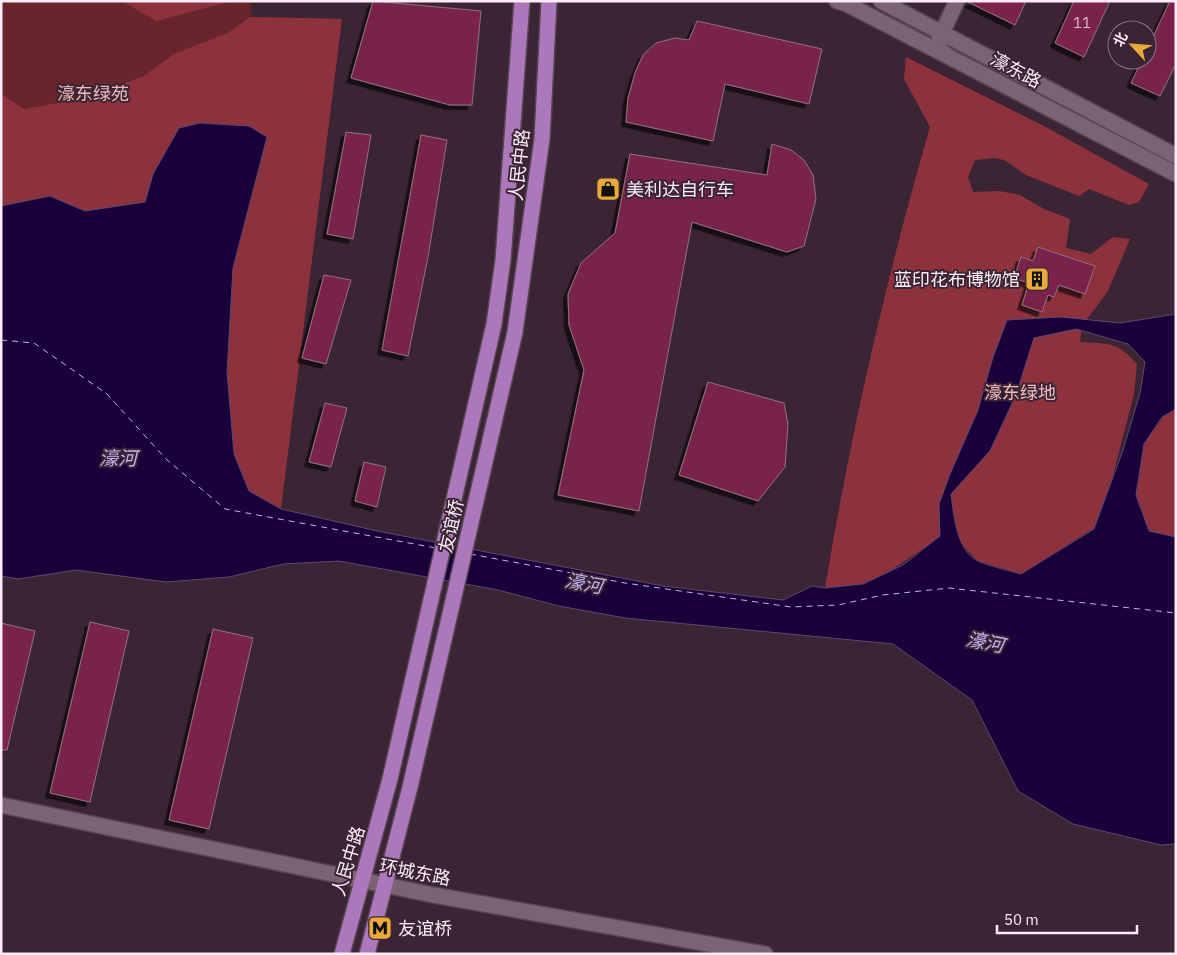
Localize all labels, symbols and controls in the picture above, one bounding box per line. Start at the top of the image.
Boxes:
house number: 11 [1073,13,1091,32]
north arrow [1107,20,1157,70]
text: 北 [1109,29,1131,50]
street label: 濠东路 [987,47,1045,93]
park label: 濠东绿苑 [57,82,129,105]
street label: 人民中路 [504,128,534,202]
shop icon: 美利达自行车 [595,176,621,202]
place label: 美利达自行车 [626,178,734,201]
building icon: 蓝印花布博物馆 [1024,266,1050,292]
place label: 蓝印花布博物馆 [894,268,1020,291]
park label: 濠东绿地 [984,381,1056,404]
water label: 濠河 [99,446,141,470]
street label: 友谊桥 [434,497,468,555]
water label: 濠河 [563,568,609,599]
water label: 濠河 [964,627,1010,658]
street label: 人民中路 [326,823,370,899]
street label: 环城东路 [377,854,453,890]
scale bar [997,902,1137,934]
text: 50 m [1004,910,1039,929]
metro station icon: 友谊桥 [367,915,393,941]
place label: 友谊桥 [398,917,452,940]

